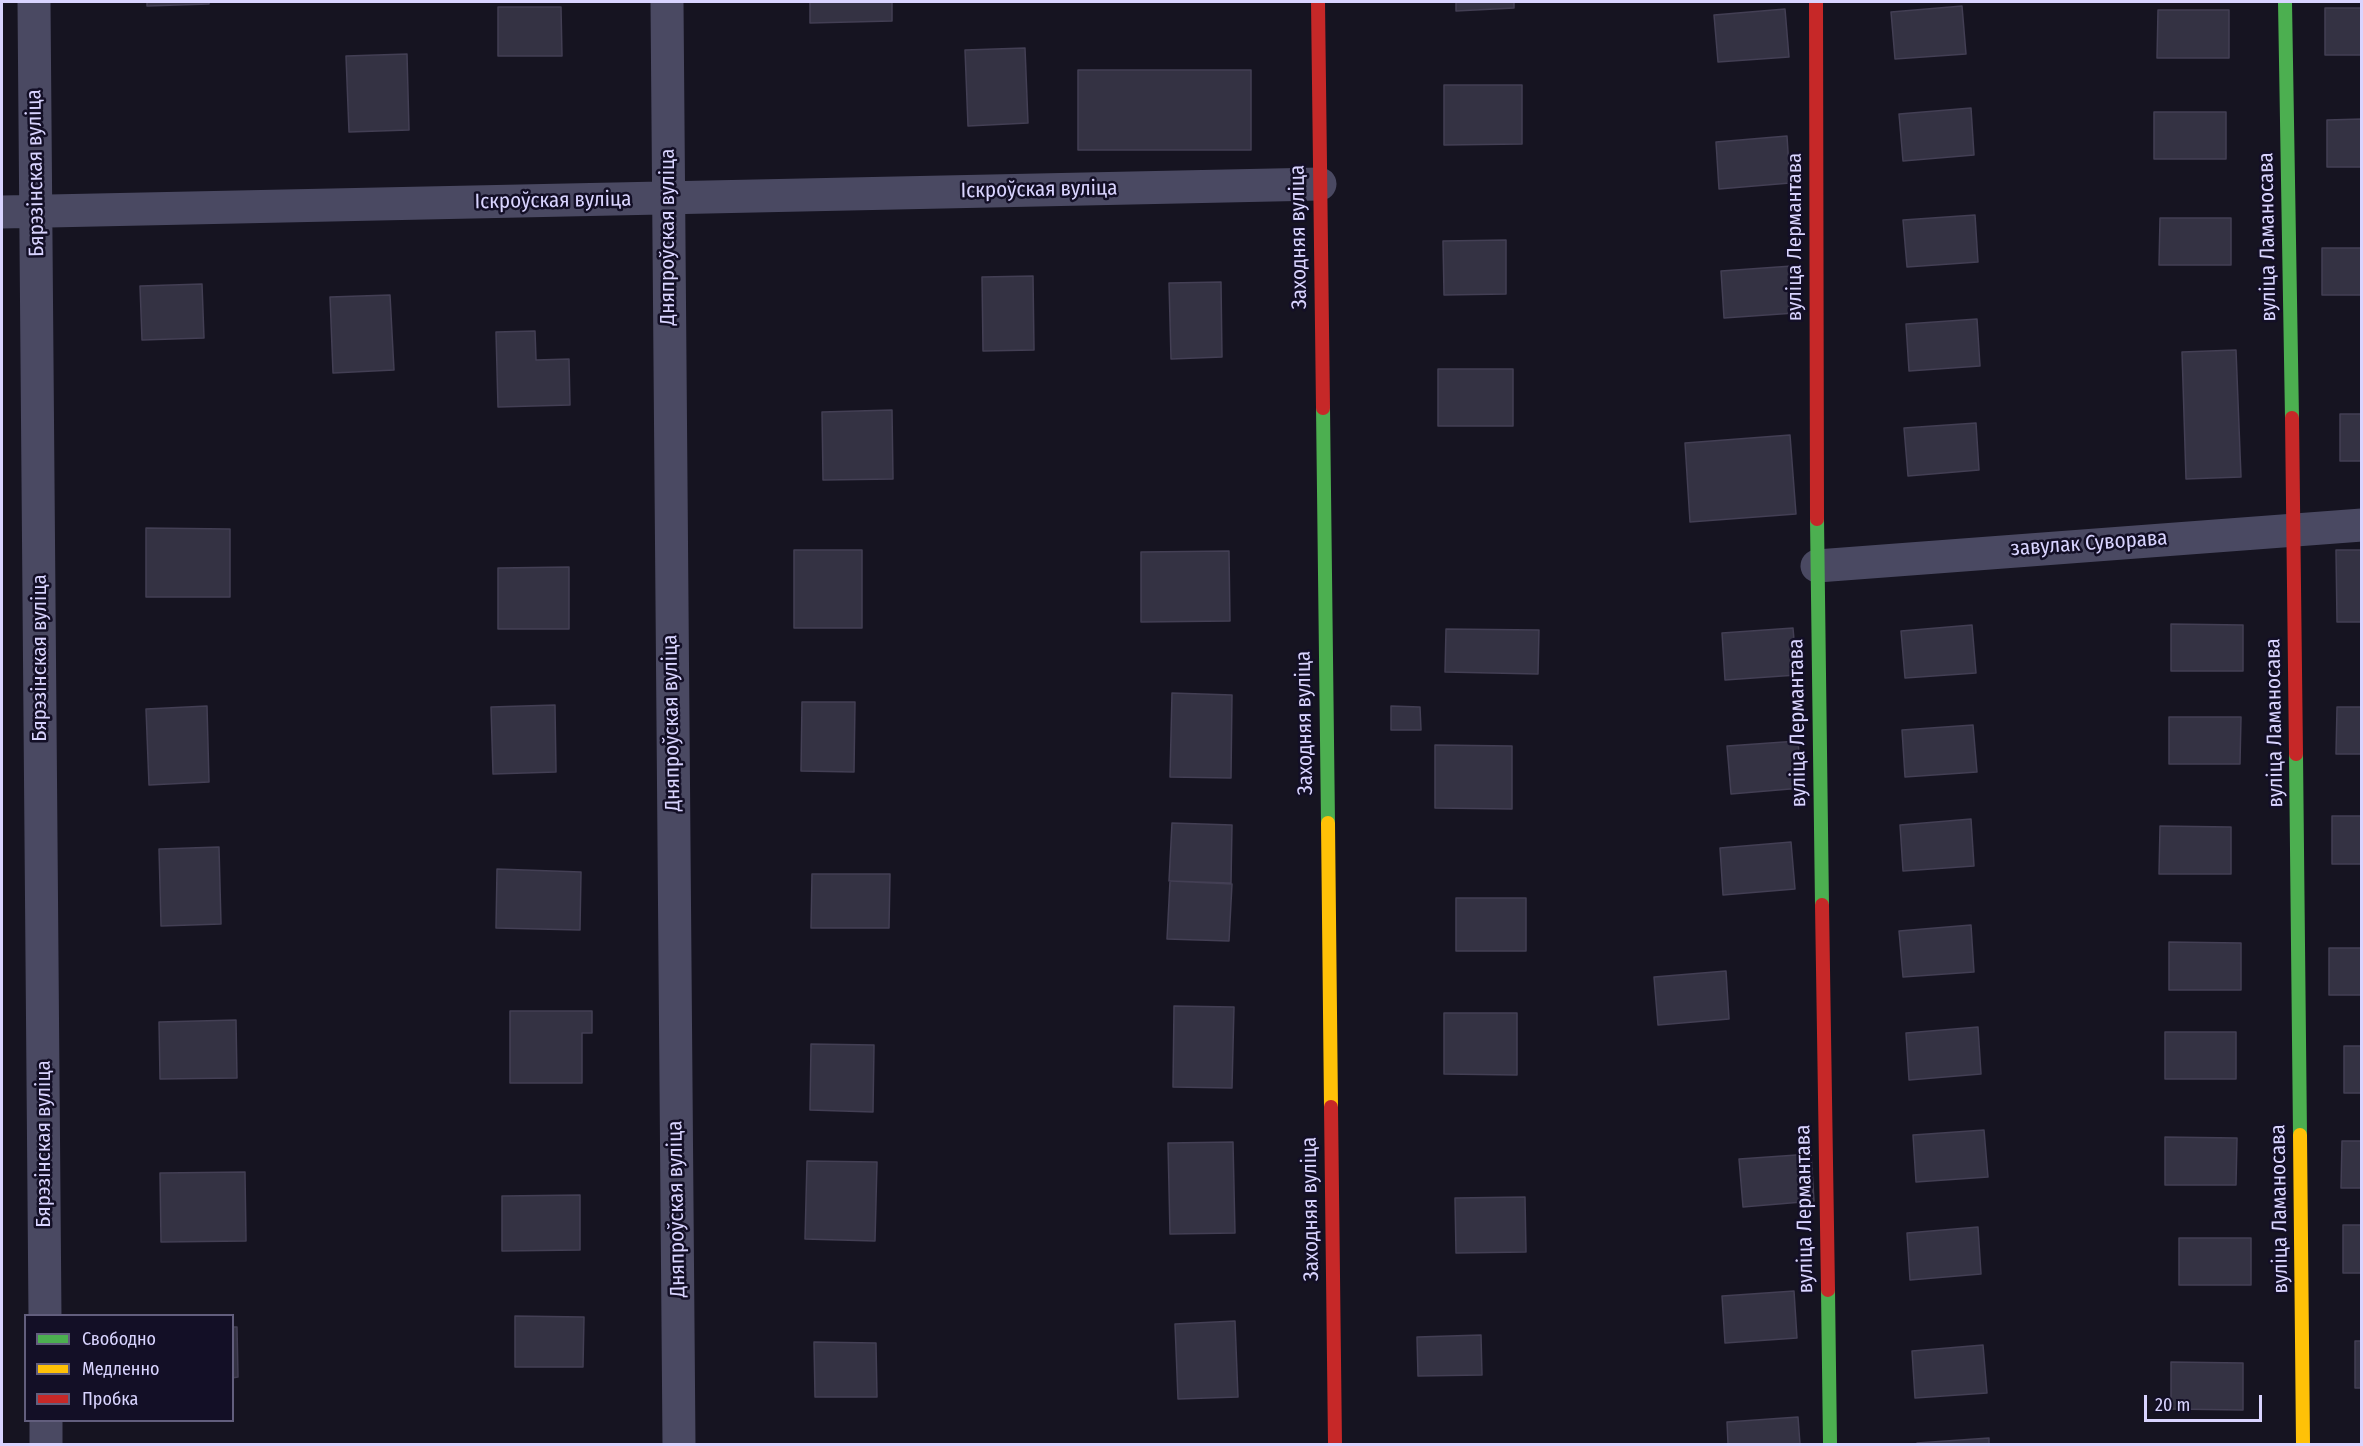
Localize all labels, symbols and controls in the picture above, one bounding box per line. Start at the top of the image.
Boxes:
street label: Бярэзінская вуліца [22,89,50,257]
street label: Дняпроўская вуліца [655,149,681,325]
street label: вуліца Ламаносава [2254,152,2282,322]
street label: вуліца Лермантава [1782,153,1808,321]
street label: Заходняя вуліца [1285,165,1313,309]
street label: Іскроўская вуліца [960,176,1118,204]
street label: Іскроўская вуліца [474,187,632,215]
street label: завулак Суворава [2010,526,2168,562]
street label: Бярэзінская вуліца [27,574,53,742]
street label: Дняпроўская вуліца [658,634,686,812]
street label: вуліца Лермантава [1784,638,1812,808]
street label: вуліца Ламаносава [2261,638,2289,808]
street label: Заходняя вуліца [1291,651,1319,795]
street label: Бярэзінская вуліца [31,1060,57,1228]
street label: Дняпроўская вуліца [663,1120,691,1298]
street label: вуліца Лермантава [1791,1124,1819,1294]
street label: вуліца Ламаносава [2266,1124,2294,1294]
street label: Заходняя вуліца [1297,1137,1325,1281]
legend [24,1314,234,1422]
text: Свободно [82,1328,156,1350]
text: Медленно [82,1358,160,1380]
scale bar [2147,1383,2266,1421]
text: Пробка [82,1388,138,1410]
text: 20 m [2155,1394,2190,1416]

